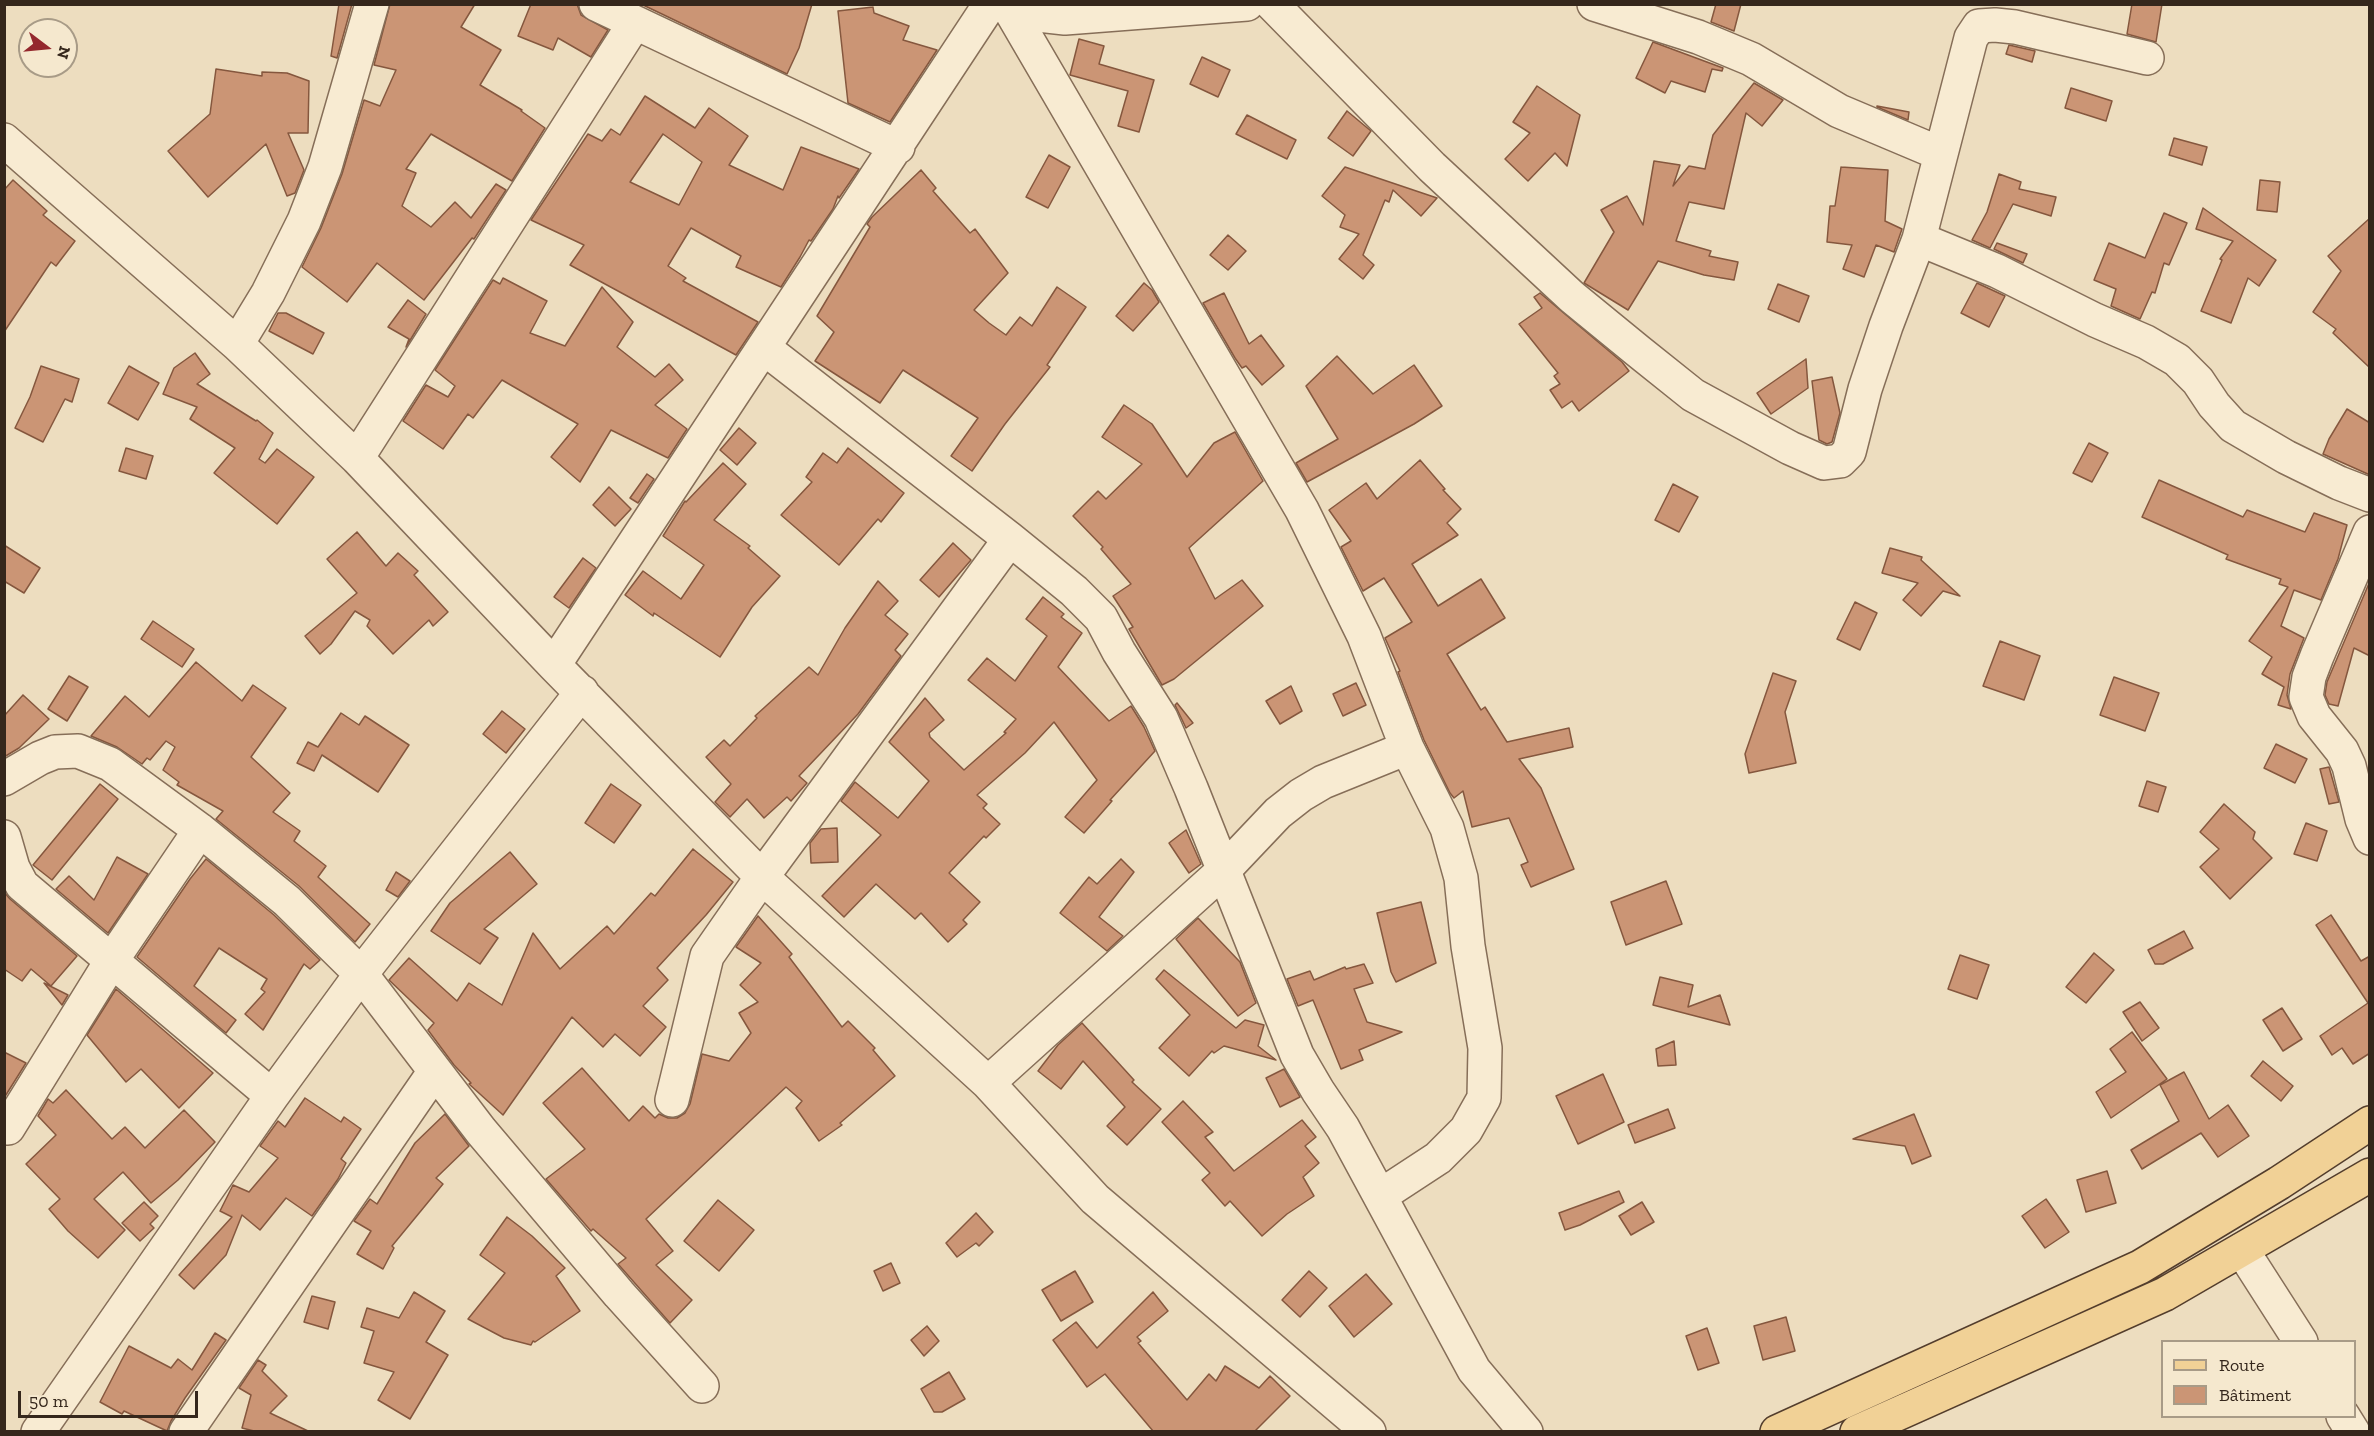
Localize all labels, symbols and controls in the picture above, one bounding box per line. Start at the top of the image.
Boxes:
north arrow [18,18,78,78]
text: N [53,44,75,61]
legend [2161,1340,2356,1418]
text: Route [2219,1354,2264,1376]
scale bar [21,1379,201,1417]
text: Bâtiment [2219,1384,2291,1406]
text: 50 m [29,1390,68,1412]

